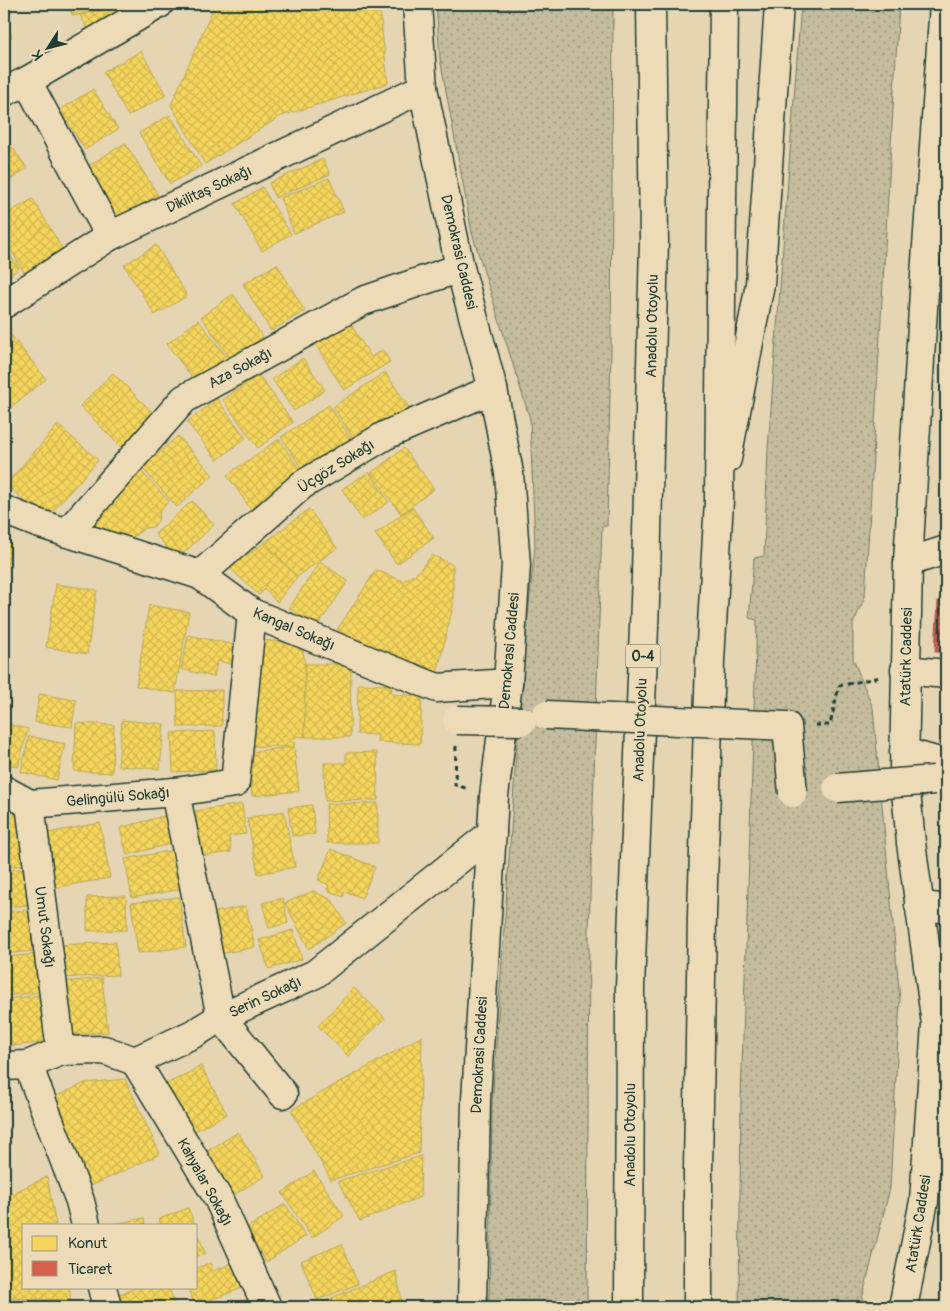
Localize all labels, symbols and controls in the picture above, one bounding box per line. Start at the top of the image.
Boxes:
north arrow [22,22,72,72]
text: K [28,46,47,64]
street label: Dikilitaş Sokağı [163,161,255,218]
street label: Demokrasi Caddesi [436,193,481,312]
street label: Anadolu Otoyolu [642,274,663,378]
street label: Aza Sokağı [205,344,275,393]
street label: Üçgöz Sokağı [294,435,378,497]
street label: Demokrasi Caddesi [495,592,524,710]
street label: Kangal Sokağı [250,604,338,655]
street label: Atatürk Caddesi [896,607,917,707]
road number: O-4 [626,644,660,668]
street label: Anadolu Otoyolu [629,678,652,782]
street label: Gelingülü Sokağı [66,784,171,811]
street label: Umut Sokağı [30,885,59,969]
street label: Serin Sokağı [226,972,304,1022]
street label: Demokrasi Caddesi [467,996,492,1114]
street label: Anadolu Otoyolu [621,1083,640,1187]
street label: Kahyalar Sokağı [173,1135,237,1229]
street label: Atatürk Caddesi [901,1173,936,1274]
legend [22,1224,198,1288]
text: Konut [68,1234,108,1253]
text: Ticaret [68,1260,113,1279]

